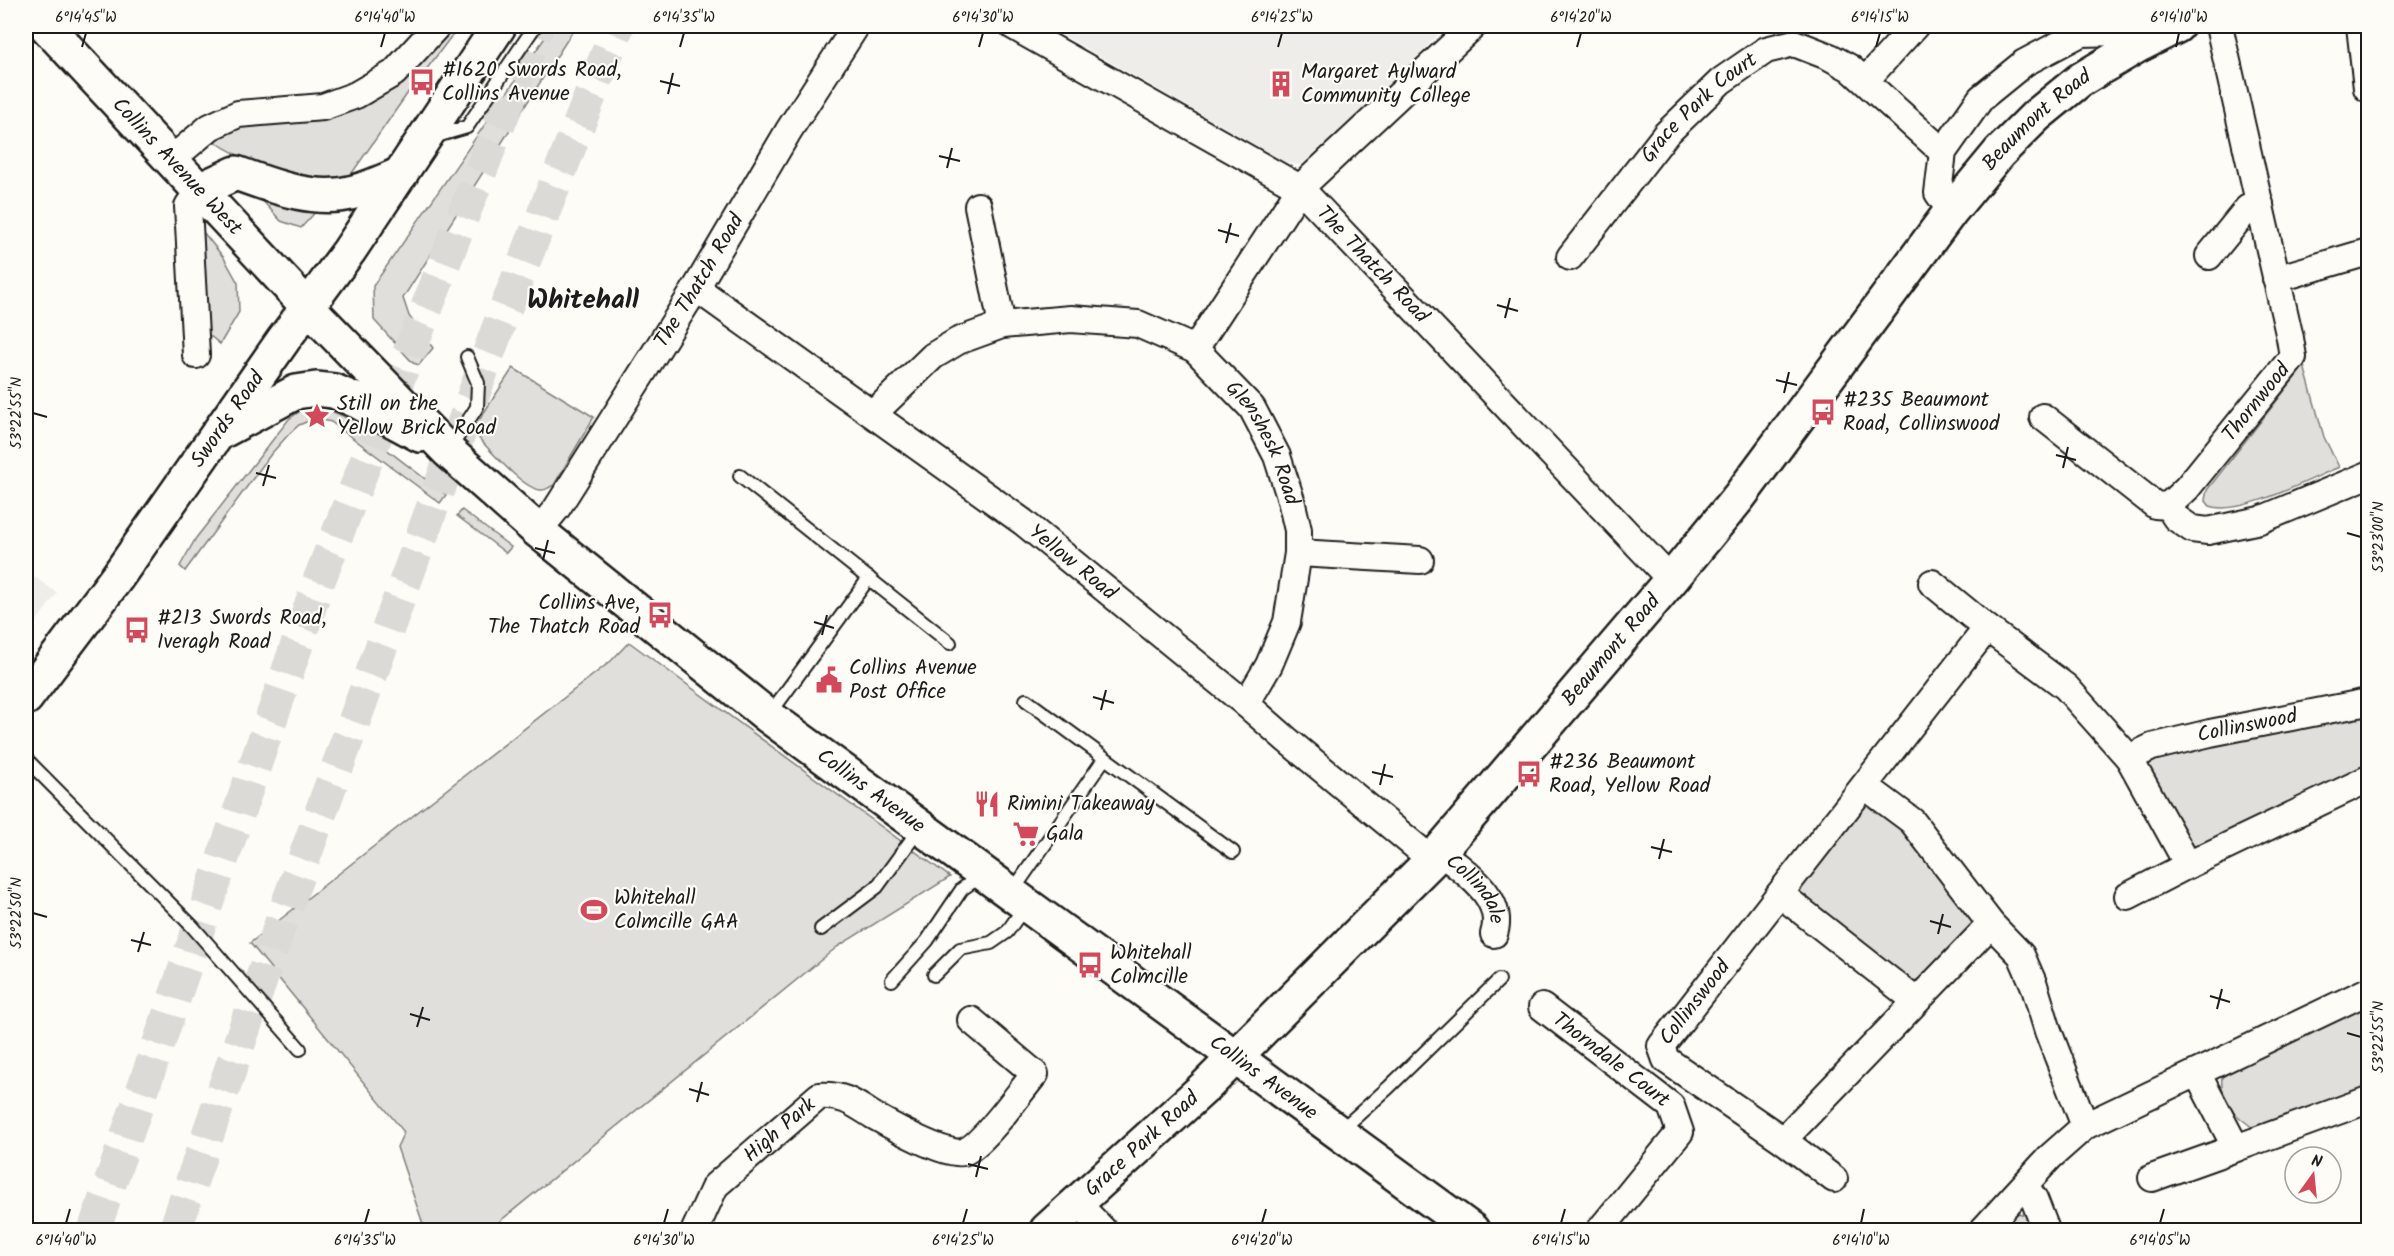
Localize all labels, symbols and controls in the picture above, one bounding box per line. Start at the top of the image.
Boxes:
text: 6°14'45"W [55,6,117,30]
text: 6°14'40"W [354,6,416,30]
text: 6°14'35"W [653,6,715,30]
text: 6°14'30"W [952,6,1014,30]
text: 6°14'25"W [1251,6,1313,30]
text: 6°14'20"W [1550,6,1612,30]
text: 6°14'15"W [1851,6,1909,30]
text: 6°14'10"W [2150,6,2208,30]
street label: Grace Park Court [1632,44,1765,170]
place label: #1620 Swords Road, Collins Avenue [442,54,622,111]
place label: Margaret Aylward Community College [1301,56,1471,113]
street label: Beaumont Road [1974,60,2098,178]
bus stop icon: #1620 Swords Road, Collins Avenue [407,67,437,97]
building icon: Margaret Aylward Community College [1266,69,1296,99]
street label: Collins Avenue West [104,90,251,244]
street label: The Thatch Road [1308,198,1437,332]
street label: The Thatch Road [646,207,753,354]
district label: Whitehall [527,279,640,322]
street label: Thornwood [2214,355,2299,449]
street label: Swords Road [182,364,274,475]
street label: Glenshesk Road [1217,373,1308,510]
text: 53°22'55"N [5,377,29,449]
place label: #235 Beaumont Road, Collinswood [1843,384,2000,441]
place label: Still on the Yellow Brick Road [337,388,496,445]
bus stop icon: #235 Beaumont Road, Collinswood [1808,397,1838,427]
place icon: Still on the Yellow Brick Road [302,401,332,431]
text: 53°23'00"N [2367,501,2391,573]
street label: Yellow Road [1021,516,1124,609]
street label: Beaumont Road [1553,586,1669,714]
place label: Collins Ave, The Thatch Road [488,587,641,644]
bus stop icon: Collins Ave, The Thatch Road [645,600,675,630]
place label: #213 Swords Road, Iveragh Road [157,602,326,659]
bus stop icon: #213 Swords Road, Iveragh Road [122,615,152,645]
place label: Collins Avenue Post Office [849,652,977,709]
public building icon: Collins Avenue Post Office [814,665,844,695]
street label: Collinswood [2194,700,2300,752]
street label: Collins Avenue [810,740,933,842]
place label: #236 Beaumont Road, Yellow Road [1549,746,1711,803]
bus stop icon: #236 Beaumont Road, Yellow Road [1514,759,1544,789]
place label: Rimini Takeaway [1007,788,1155,821]
restaurant icon: Rimini Takeaway [972,789,1002,819]
place label: Gala [1046,818,1084,851]
supermarket icon: Gala [1011,819,1041,849]
street label: Collindale [1438,846,1513,925]
text: 53°22'50"N [5,877,29,949]
place label: Whitehall Colmcille GAA [614,882,739,939]
sports icon: Whitehall Colmcille GAA [579,895,609,925]
place label: Whitehall Colmcille [1110,937,1192,994]
bus stop icon: Whitehall Colmcille [1075,950,1105,980]
street label: Collinswood [1651,952,1739,1053]
text: 53°22'55"N [2367,1001,2391,1073]
street label: Thorndale Court [1545,1004,1678,1116]
street label: Collins Avenue [1202,1027,1325,1129]
street label: Grace Park Road [1077,1083,1207,1205]
street label: High Park [736,1089,824,1171]
north arrow [2283,1145,2343,1205]
text: N [2308,1149,2325,1175]
text: 6°14'40"W [35,1229,97,1253]
text: 6°14'35"W [334,1229,396,1253]
text: 6°14'30"W [633,1229,695,1253]
text: 6°14'25"W [932,1229,994,1253]
text: 6°14'20"W [1231,1229,1293,1253]
text: 6°14'15"W [1532,1229,1590,1253]
text: 6°14'10"W [1832,1229,1890,1253]
text: 6°14'05"W [2130,1229,2191,1253]

